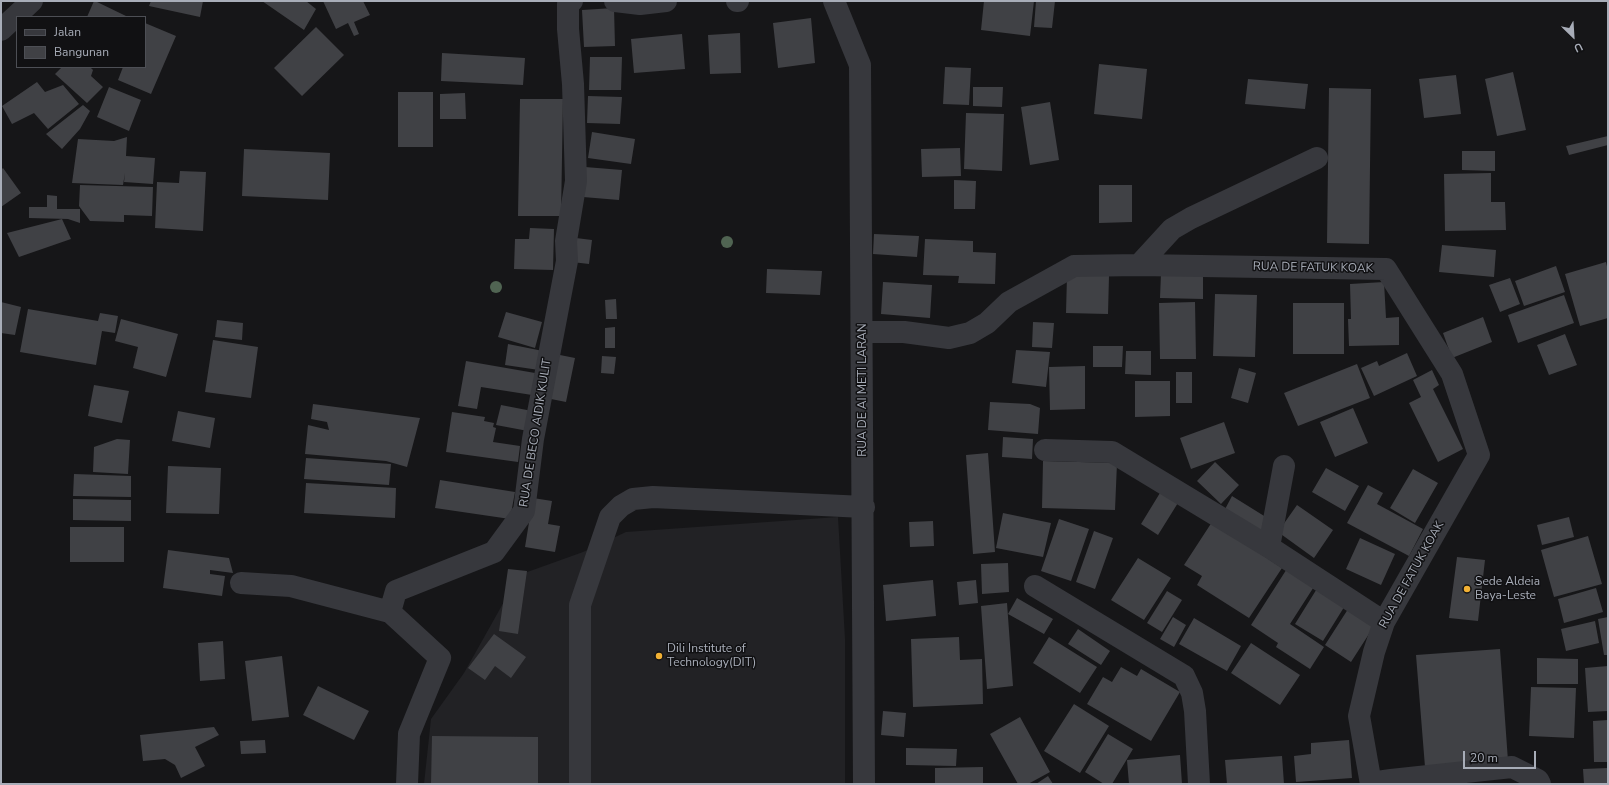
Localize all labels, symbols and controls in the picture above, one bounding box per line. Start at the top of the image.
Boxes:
legend [16,16,146,68]
north arrow [1553,16,1593,56]
text: Jalan [54,24,81,40]
text: U [1571,39,1585,56]
text: Bangunan [54,44,109,60]
street label: RUA DE FATUK KOAK [1253,260,1373,276]
street label: RUA DE AI METI LARAN [856,323,870,457]
street label: RUA DE BECO AIDIK KULIT [517,358,555,508]
street label: RUA DE FATUK KOAK [1377,519,1447,631]
place label: Sede Aldeia Baya-Leste [1475,575,1540,603]
marker: Sede Aldeia Baya-Leste [1462,584,1472,594]
place label: Dili Institute of Technology(DIT) [667,642,756,670]
marker: Dili Institute of Technology(DIT) [654,651,664,661]
scale bar [1465,743,1538,769]
text: 20 m [1470,750,1498,766]

